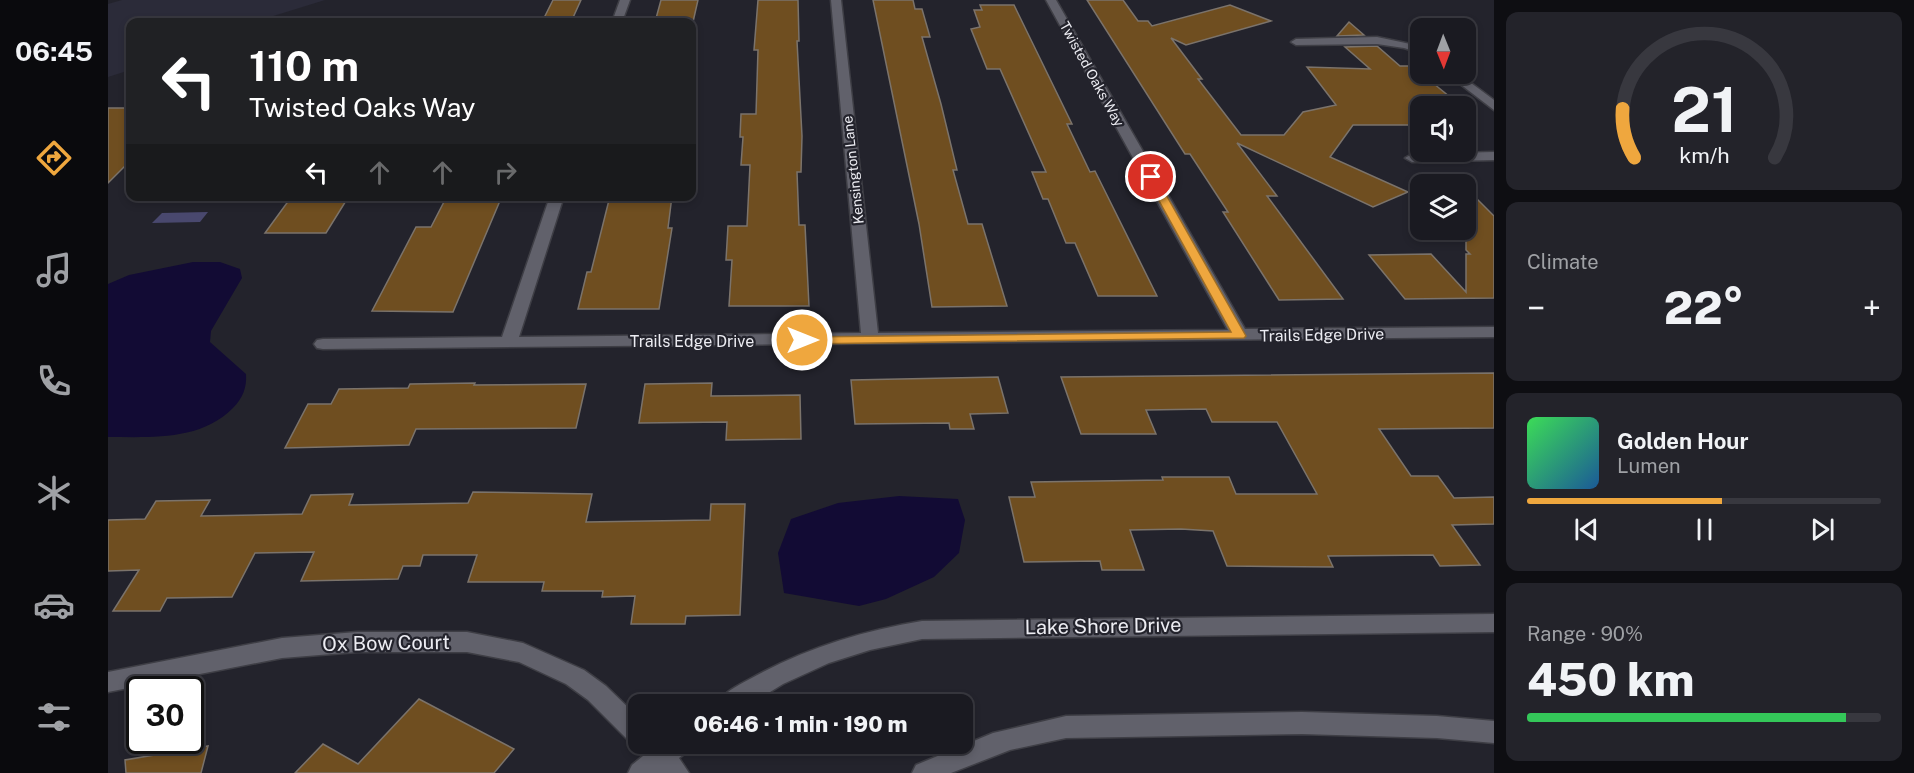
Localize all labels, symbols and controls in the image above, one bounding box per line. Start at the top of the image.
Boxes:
north arrow [1410,18,1476,84]
map controls [1410,18,1476,240]
street label: Twisted Oaks Way [1057,19,1128,130]
text: 06:45 [15,35,93,67]
text: 110 m [249,41,359,90]
icon: left [150,42,228,120]
text: 21 [1671,73,1737,146]
text: Twisted Oaks Way [249,91,475,123]
button: sound [1410,96,1476,162]
street label: Kensington Lane [839,115,867,225]
icon: directions [33,137,75,179]
text: km/h [1679,144,1729,169]
pin [1125,151,1176,202]
icon: left [300,156,333,189]
icon: ahead [363,156,396,189]
icon: ahead [426,156,459,189]
icon: right [489,156,522,189]
icon: arrive [1134,160,1167,193]
button: layers [1410,174,1476,240]
icon: music [33,249,75,291]
text: Climate [1527,250,1599,274]
text: 22° [1664,281,1744,334]
text: − [1527,289,1545,327]
text: + [1863,289,1881,327]
position arrow [770,308,834,372]
street label: Trails Edge Drive [1260,324,1384,346]
street label: Trails Edge Drive [630,332,754,351]
icon: phone [33,360,75,402]
text: Golden Hour [1617,428,1748,454]
text: Lumen [1617,454,1681,478]
icon: climate [33,472,75,514]
icon: previous [1570,513,1603,546]
icon: pause [1688,513,1721,546]
icon: next [1806,513,1839,546]
icon: car [33,584,75,626]
street label: Lake Shore Drive [1024,613,1182,639]
text: Range · 90% [1527,622,1643,646]
street label: Ox Bow Court [322,630,450,656]
text: 450 km [1527,653,1694,706]
speed limit sign: 30 [126,676,204,754]
icon: filters [33,696,75,738]
text: 06:46 · 1 min · 190 m [694,711,907,737]

